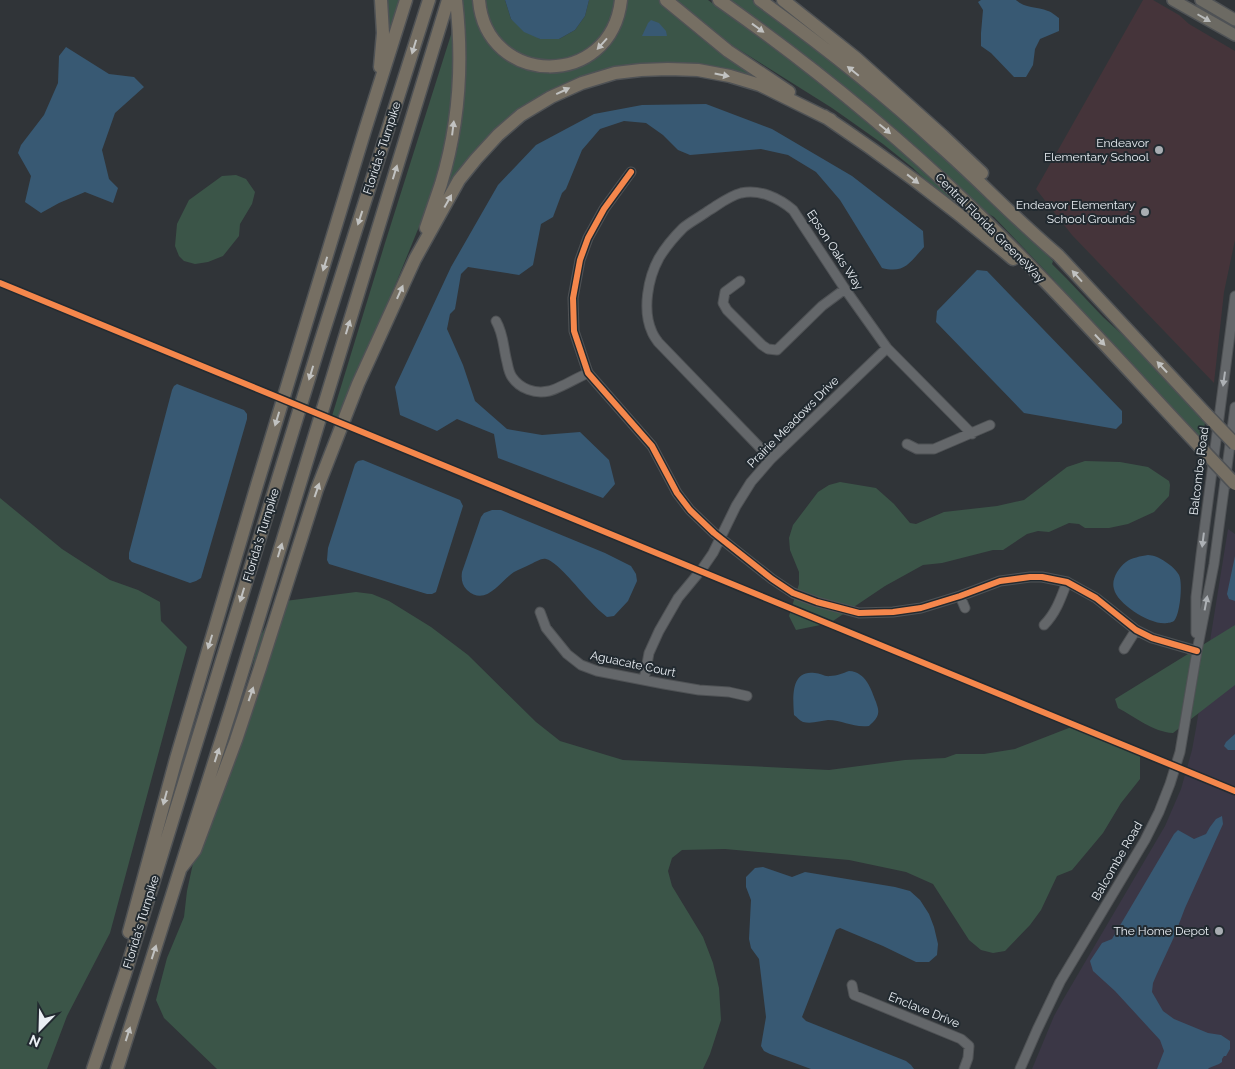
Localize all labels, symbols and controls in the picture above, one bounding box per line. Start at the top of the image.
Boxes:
one-way arrow [1197,13,1211,22]
one-way arrow [751,23,765,33]
one-way arrow [596,37,608,49]
one-way arrow [410,39,418,54]
one-way arrow [847,65,860,76]
one-way arrow [714,71,730,79]
one-way arrow [556,87,570,95]
street label: Florida's Turnpike [360,100,404,196]
one-way arrow [449,120,457,136]
one-way arrow [879,124,892,135]
place label: Endeavor Elementary School [1044,136,1150,164]
marker: Endeavor Elementary School [1153,144,1165,156]
one-way arrow [391,164,399,179]
street label: Central Florida GreeneWay [932,170,1048,286]
one-way arrow [906,174,919,185]
one-way arrow [443,194,452,207]
place label: Endeavor Elementary School Grounds [1016,198,1135,226]
marker: Endeavor Elementary School Grounds [1139,206,1151,218]
street label: Epson Oaks Way [804,207,866,293]
one-way arrow [356,211,363,226]
one-way arrow [321,257,329,272]
one-way arrow [1071,270,1083,282]
one-way arrow [397,285,405,299]
one-way arrow [344,320,352,335]
one-way arrow [1094,334,1106,346]
one-way arrow [1156,361,1168,373]
one-way arrow [307,366,314,381]
one-way arrow [1220,371,1228,387]
street label: Prairie Meadows Drive [744,373,842,471]
one-way arrow [273,412,281,427]
street label: Balcombe Road [1187,426,1211,516]
one-way arrow [314,482,321,497]
street label: Florida's Turnpike [240,487,282,583]
one-way arrow [1199,532,1207,548]
one-way arrow [276,542,284,557]
one-way arrow [238,588,246,603]
one-way arrow [1203,595,1211,611]
one-way arrow [206,635,214,650]
street label: Aguacate Court [589,648,677,680]
one-way arrow [248,687,256,702]
one-way arrow [213,747,221,762]
one-way arrow [161,791,169,806]
street label: Balcombe Road [1089,819,1145,903]
street label: Florida's Turnpike [120,874,162,970]
place label: The Home Depot [1113,924,1209,938]
marker: The Home Depot [1213,925,1225,937]
one-way arrow [151,944,159,959]
street label: Enclave Drive [886,989,962,1031]
north arrow [15,1004,65,1054]
one-way arrow [125,1026,133,1041]
text: N [27,1032,43,1050]

